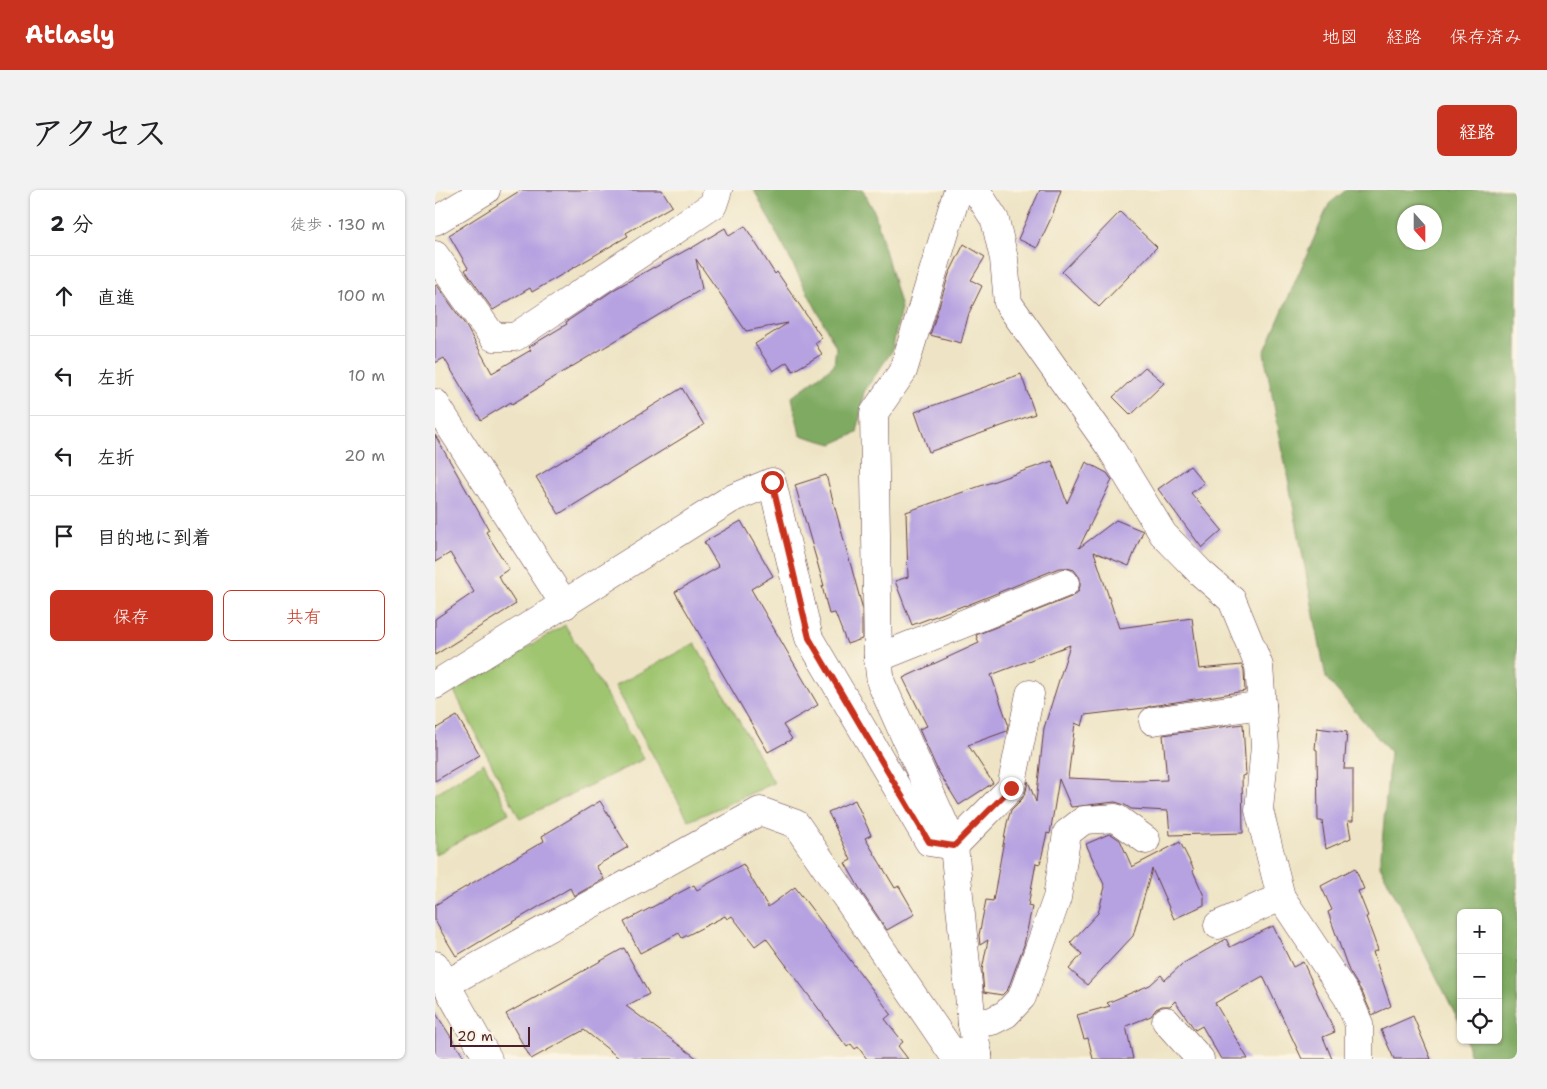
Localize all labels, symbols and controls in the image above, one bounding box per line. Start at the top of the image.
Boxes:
text: Atlasly [25,19,115,51]
text: 地図 [1322,25,1358,49]
text: 経路 [1386,25,1422,49]
text: 保存済み [1450,25,1522,49]
button: 経路 [1437,105,1517,156]
text: アクセス [30,109,168,156]
north arrow [1397,205,1442,250]
text: 2 分 [50,210,93,238]
text: 徒歩 · 130 m [290,214,385,235]
icon: ahead [50,282,78,310]
text: 直進 [97,285,135,310]
text: 100 m [337,285,385,306]
icon: left [50,362,78,390]
text: 左折 [97,365,135,390]
text: 10 m [348,365,385,386]
icon: left [50,442,78,470]
text: 左折 [97,445,135,470]
text: 20 m [344,445,385,466]
route start [761,471,784,494]
icon: arrive [50,522,78,550]
text: 目的地に到着 [97,525,211,550]
button: 保存 [50,590,213,641]
button: 共有 [223,590,385,641]
route end [1000,777,1023,800]
map controls [1457,909,1502,1044]
button: + [1457,909,1502,954]
button: − [1457,954,1502,999]
button: locate [1457,999,1502,1044]
scale bar [450,1024,530,1047]
text: 20 m [457,1027,493,1045]

